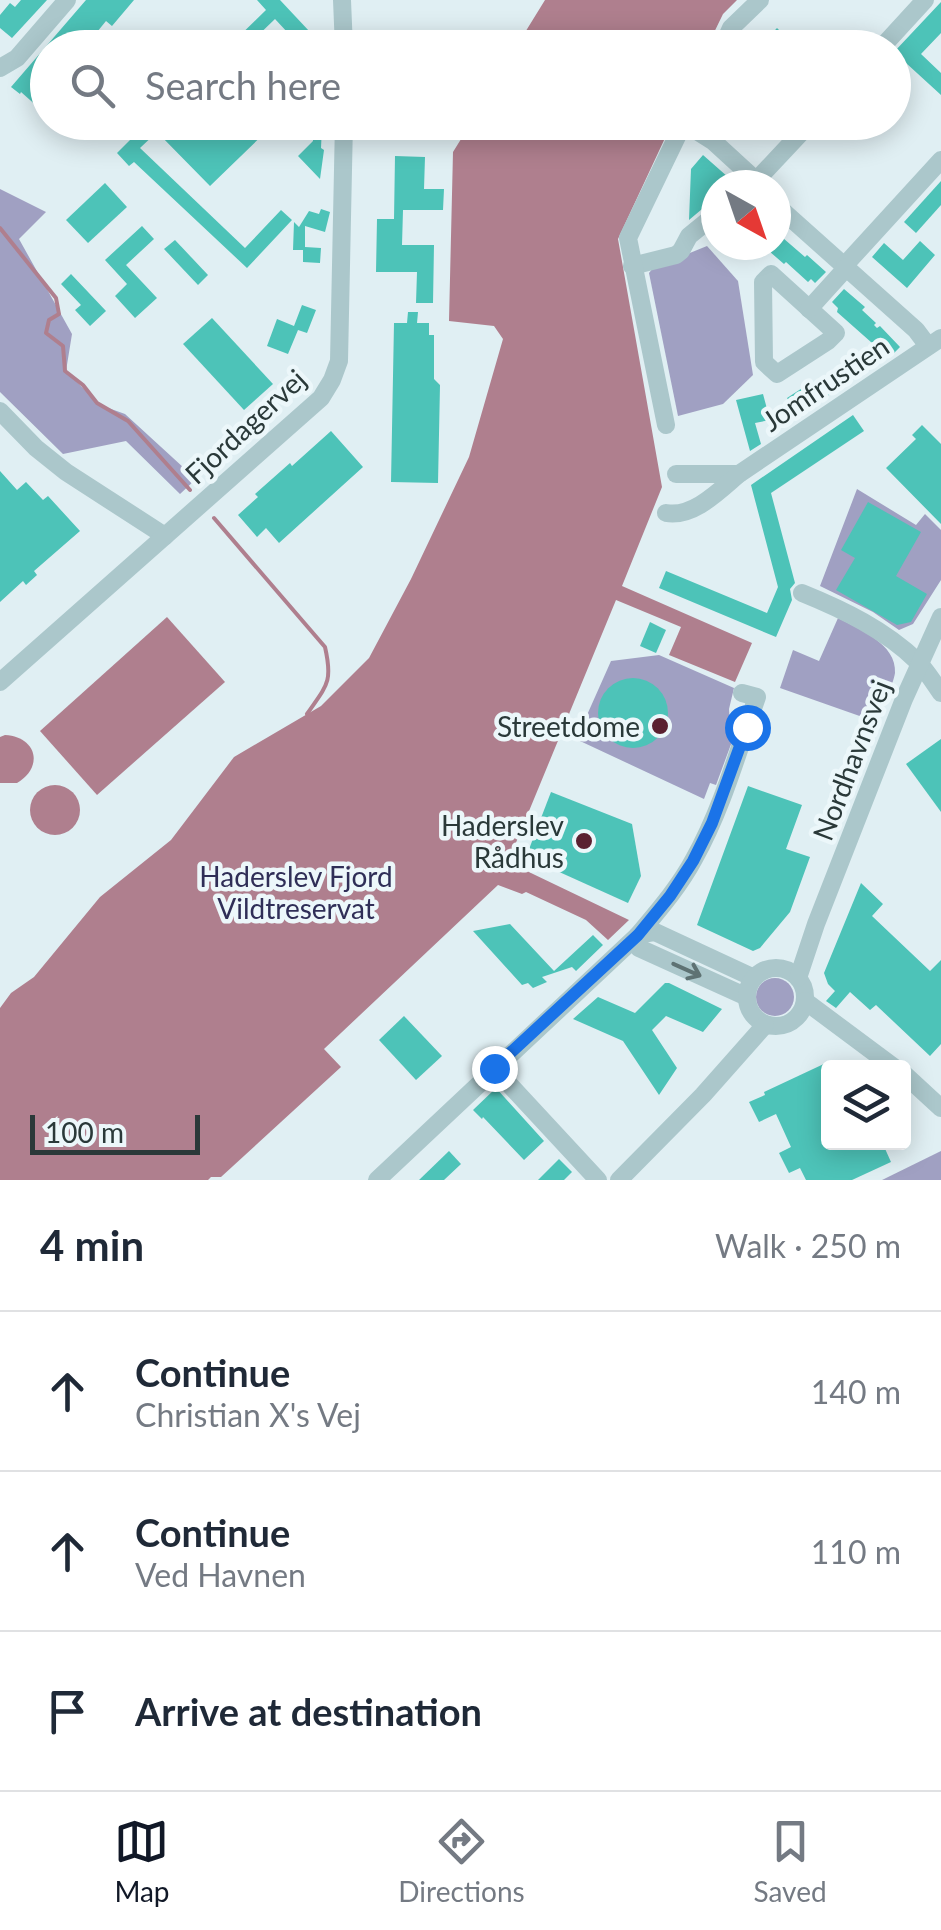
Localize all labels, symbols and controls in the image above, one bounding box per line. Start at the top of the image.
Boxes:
search box [30,30,911,140]
icon: search [65,58,120,113]
text: Search here [145,62,341,108]
north arrow [701,170,791,260]
street label: Jomfrustien [755,328,895,438]
street label: Fjordagervej [178,362,312,490]
street label: Nordhavnsvej [805,675,897,845]
route start [725,705,771,751]
place label: Streetdome [497,709,640,743]
marker: Streetdome [649,715,671,737]
place label: Haderslev Rådhus [441,808,565,874]
marker: Haderslev Rådhus [573,830,595,852]
park label: Haderslev Fjord Vildtreservat [199,859,393,925]
one-way arrow [671,962,701,980]
route end [472,1046,518,1092]
map controls [821,1060,911,1150]
button: layers [821,1060,911,1150]
scale bar [30,1110,200,1154]
text: 100 m [45,1115,124,1149]
text: 4 min [40,1220,144,1270]
text: Walk · 250 m [715,1226,901,1265]
text: Continue [135,1349,290,1395]
icon: ahead [40,1364,95,1419]
text: 140 m [811,1372,901,1411]
text: Christian X's Vej [135,1395,361,1434]
text: Continue [135,1509,290,1555]
icon: ahead [40,1524,95,1579]
text: 110 m [811,1532,901,1571]
text: Ved Havnen [135,1555,306,1594]
icon: arrive [40,1684,95,1739]
text: Arrive at destination [135,1688,482,1734]
tab: Map [114,1814,170,1908]
tab: Directions [398,1814,525,1908]
tab: Saved [753,1814,827,1908]

